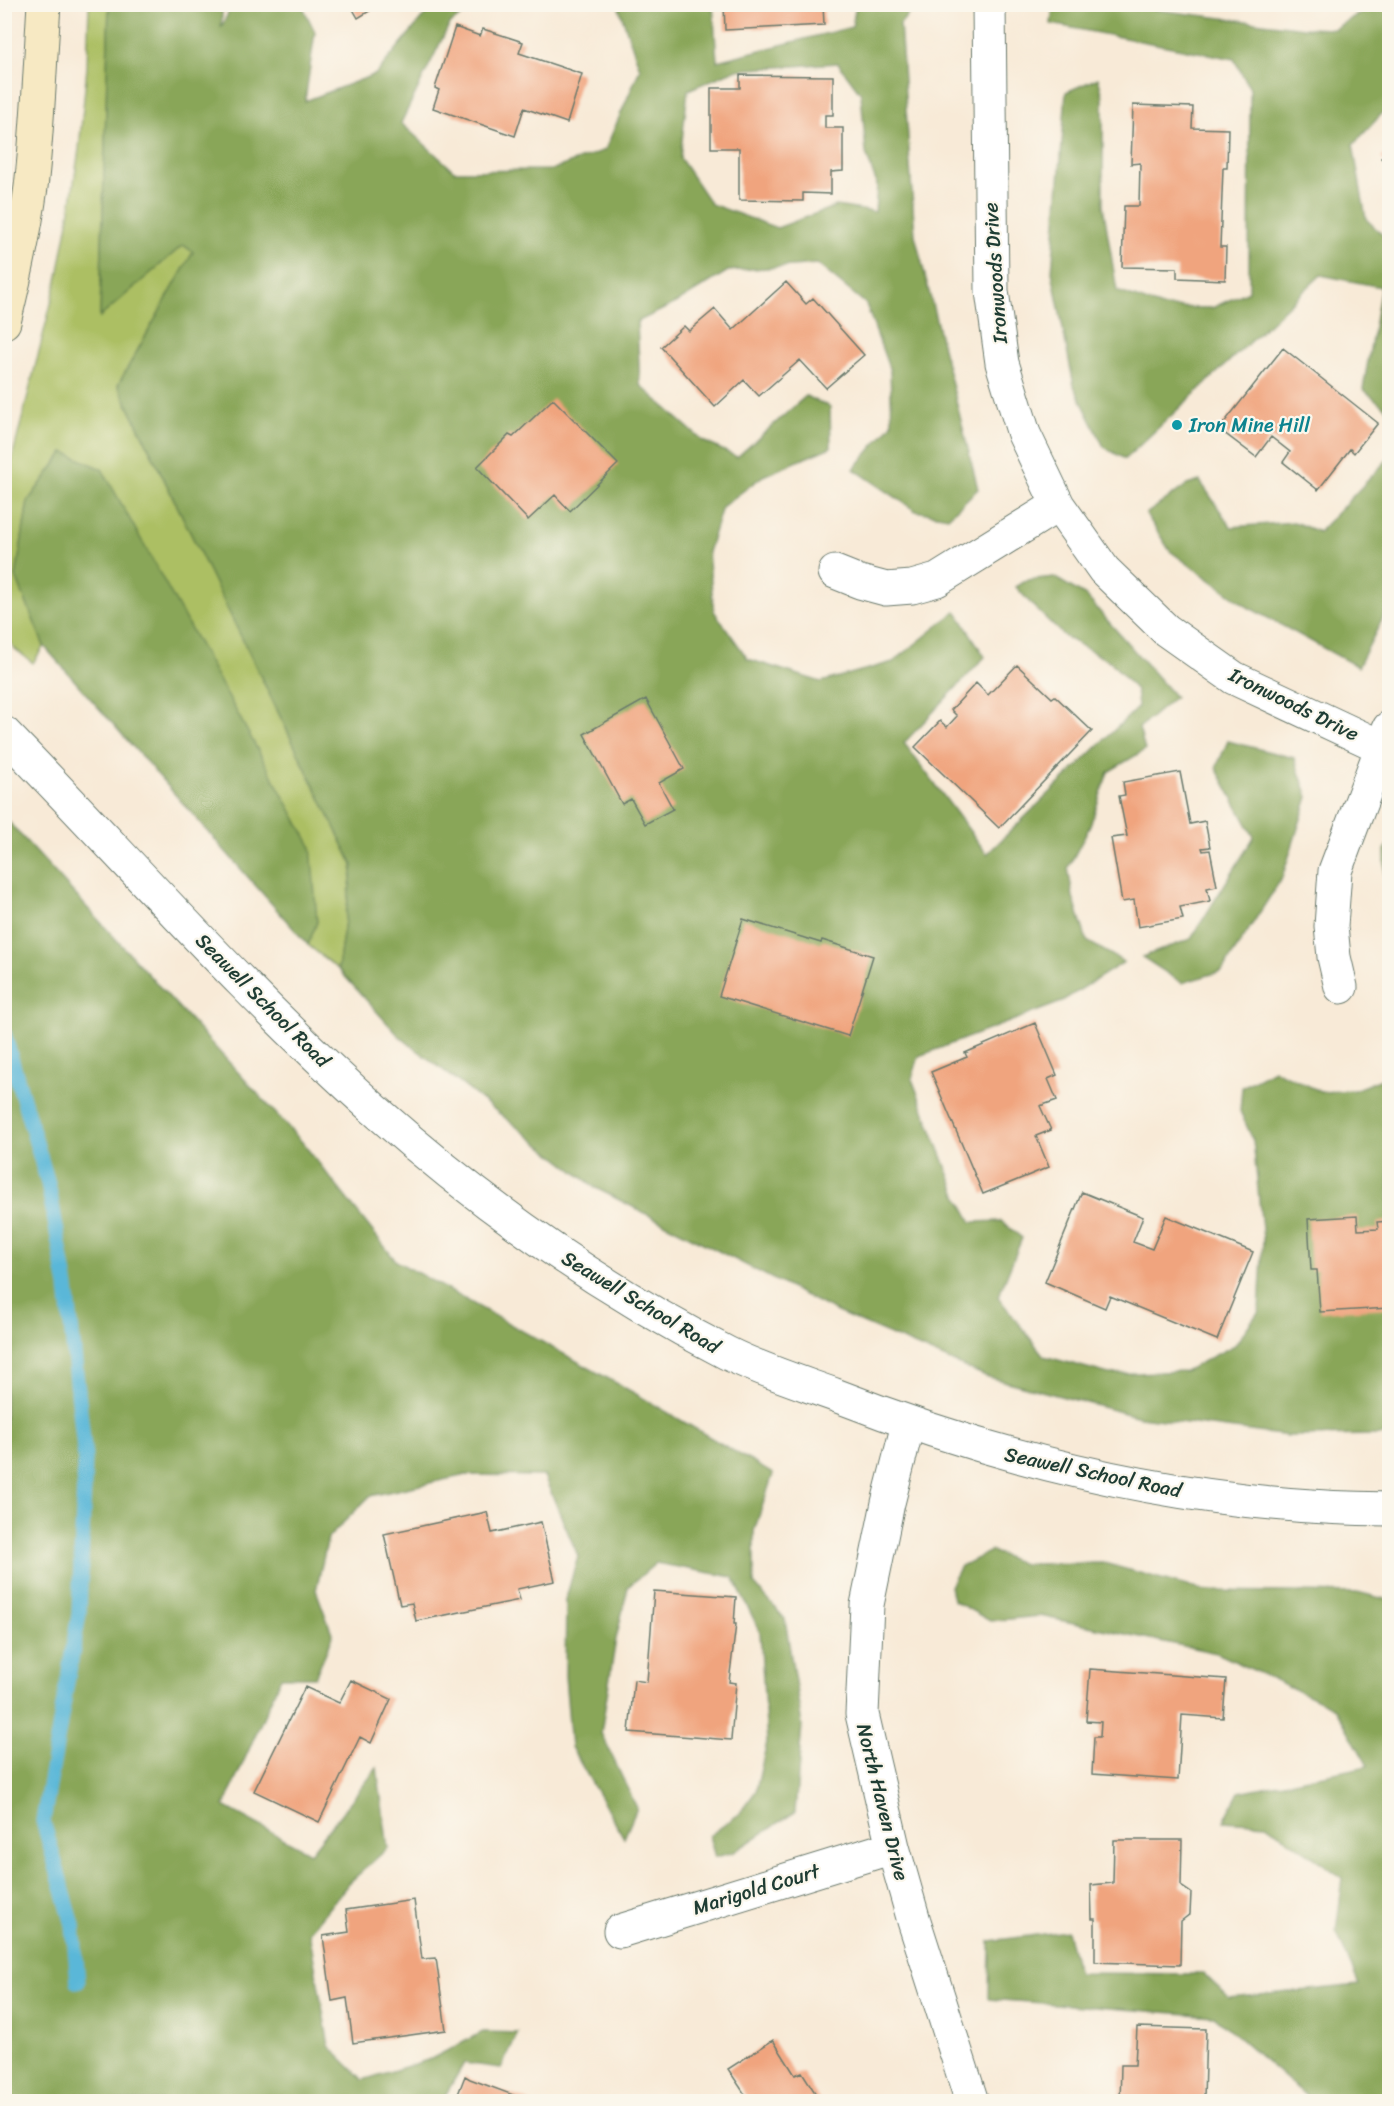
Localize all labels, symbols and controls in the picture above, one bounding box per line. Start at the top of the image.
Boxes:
street label: Ironwoods Drive [973,201,1018,346]
place label: Iron Mine Hill [1188,408,1311,443]
marker: Iron Mine Hill [1170,418,1184,432]
street label: Ironwoods Drive [1222,657,1365,751]
street label: Seawell School Road [187,924,340,1077]
street label: Seawell School Road [555,1241,728,1364]
street label: Seawell School Road [1001,1437,1186,1509]
street label: North Haven Drive [846,1720,919,1884]
street label: Marigold Court [688,1853,825,1925]

